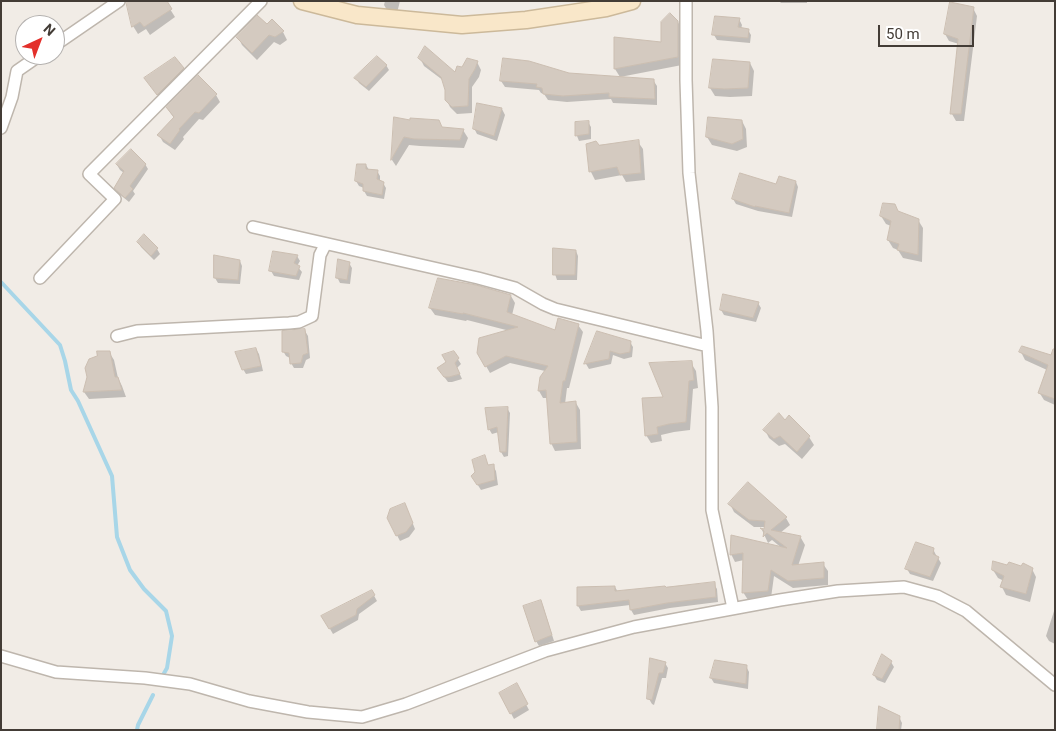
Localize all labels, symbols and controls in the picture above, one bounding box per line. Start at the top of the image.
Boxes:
north arrow [15,15,65,65]
scale bar [881,15,977,47]
text: N [40,21,59,39]
text: 50 m [886,25,920,43]

